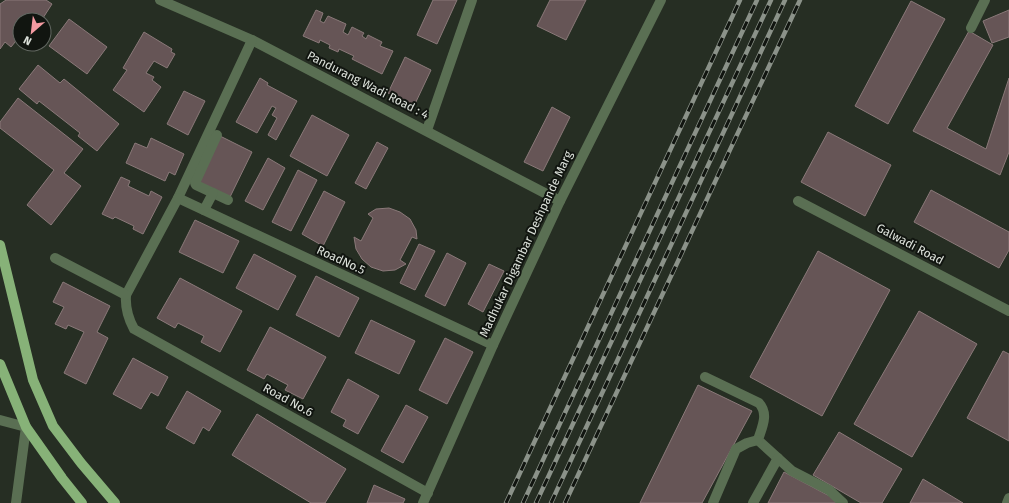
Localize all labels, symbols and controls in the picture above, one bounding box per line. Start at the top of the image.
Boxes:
north arrow [12,12,52,52]
text: N [21,33,34,48]
street label: Pandurang Wadi Road : 4 [305,48,432,122]
street label: Madhukar Digambar Deshpande Marg [477,148,576,339]
street label: Galwadi Road [874,220,946,268]
street label: RoadNo.5 [315,243,367,277]
street label: Road No.6 [261,381,315,419]

